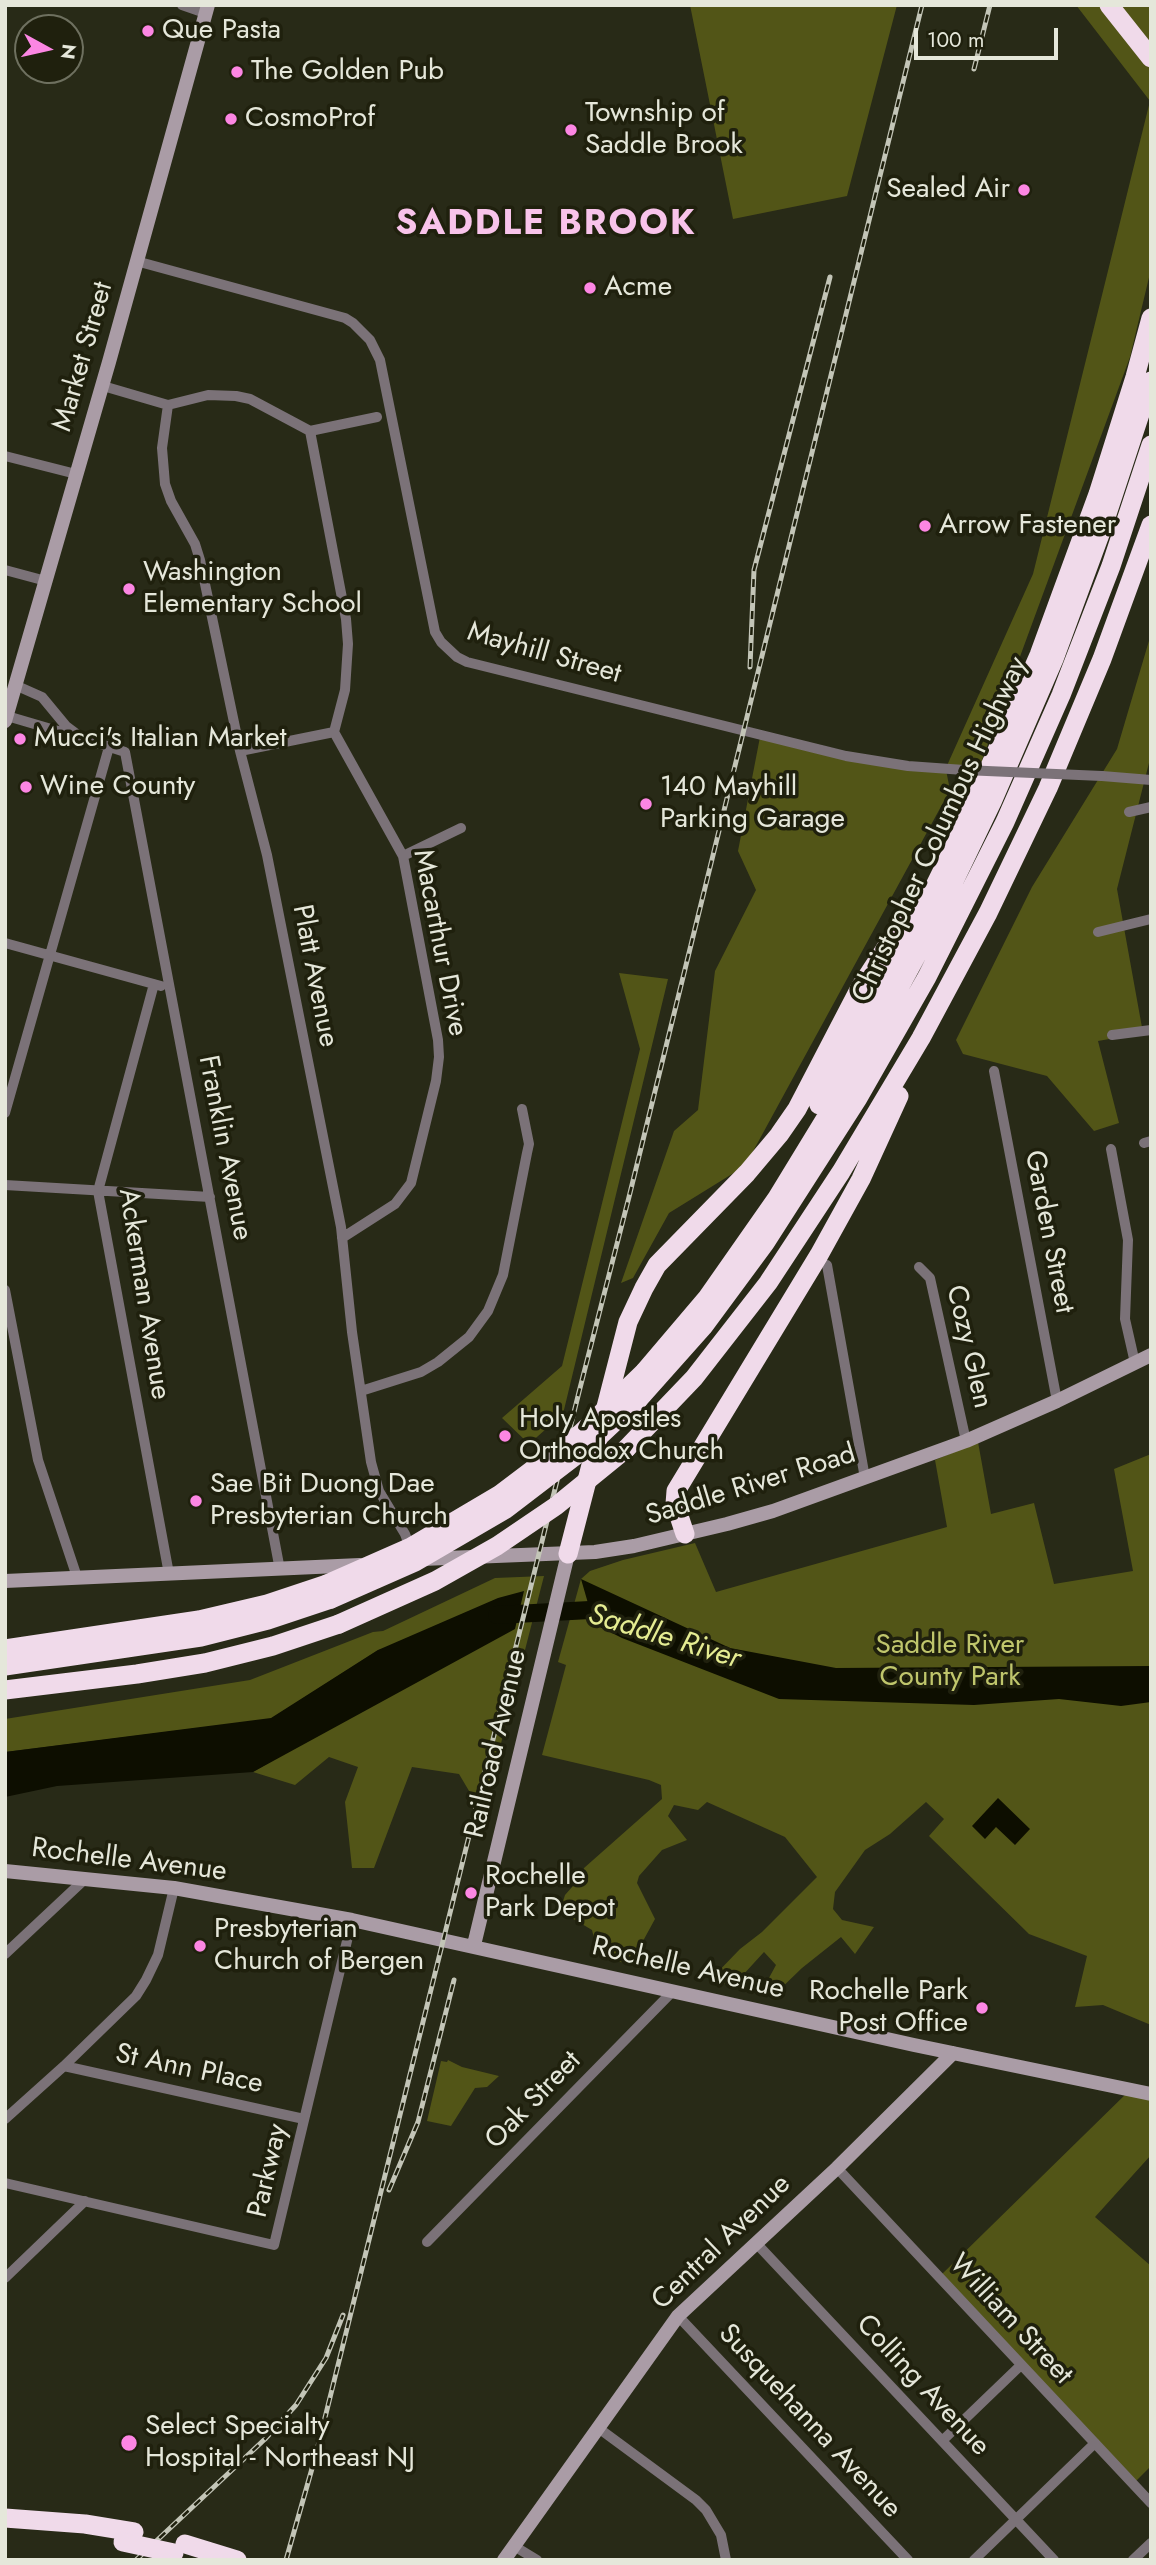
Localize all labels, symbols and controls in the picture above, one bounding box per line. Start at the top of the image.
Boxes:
north arrow [14,14,84,84]
place label: Que Pasta [162,14,281,48]
scale bar [918,14,1062,58]
marker: Que Pasta [140,23,156,39]
text: 100 m [927,25,984,55]
text: N [54,42,83,61]
place label: The Golden Pub [251,55,444,89]
marker: The Golden Pub [229,64,245,80]
place label: Township of Saddle Brook [585,97,743,163]
place label: CosmoProf [245,102,375,136]
marker: CosmoProf [223,111,239,127]
marker: Township of Saddle Brook [563,122,579,138]
place label: Sealed Air [886,173,1010,207]
marker: Sealed Air [1016,182,1032,198]
district label: SADDLE BROOK [397,205,695,247]
place label: Acme [604,271,672,305]
street label: Market Street [47,278,121,436]
marker: Acme [582,280,598,296]
place label: Arrow Fastener [939,509,1116,543]
marker: Arrow Fastener [917,518,933,534]
place label: Washington Elementary School [143,556,362,622]
marker: Washington Elementary School [121,581,137,597]
street label: Mayhill Street [463,616,625,692]
street label: Christopher Columbus Highway [846,652,1036,1008]
place label: Mucci's Italian Market [34,722,286,756]
marker: Mucci's Italian Market [12,731,28,747]
place label: Wine County [40,770,195,804]
place label: 140 Mayhill Parking Garage [660,771,845,837]
marker: Wine County [18,779,34,795]
marker: 140 Mayhill Parking Garage [638,796,654,812]
street label: Macarthur Drive [404,847,474,1039]
street label: Platt Avenue [284,902,344,1050]
street label: Franklin Avenue [190,1053,258,1243]
street label: Garden Street [1016,1148,1080,1316]
street label: Ackerman Avenue [110,1186,176,1402]
street label: Cozy Glen [938,1282,998,1412]
place label: Holy Apostles Orthodox Church [519,1403,724,1469]
marker: Holy Apostles Orthodox Church [497,1428,513,1444]
street label: Saddle River Road [642,1438,860,1534]
place label: Sae Bit Duong Dae Presbyterian Church [210,1468,448,1534]
marker: Sae Bit Duong Dae Presbyterian Church [188,1493,204,1509]
water label: Saddle River [583,1598,745,1678]
park label: Saddle River County Park [876,1629,1024,1695]
street label: Railroad Avenue [459,1646,535,1842]
street label: Rochelle Avenue [29,1832,229,1890]
place label: Rochelle Park Depot [485,1860,615,1926]
marker: Rochelle Park Depot [463,1885,479,1901]
place label: Presbyterian Church of Bergen [214,1913,424,1979]
street label: Rochelle Avenue [589,1931,787,2007]
marker: Presbyterian Church of Bergen [192,1938,208,1954]
place label: Rochelle Park Post Office [809,1975,968,2041]
marker: Rochelle Park Post Office [974,2000,990,2016]
street label: St Ann Place [112,2038,266,2102]
street label: Oak Street [479,2045,589,2157]
street label: Parkway [242,2121,296,2221]
street label: Central Avenue [646,2168,798,2318]
street label: William Street [941,2248,1079,2392]
street label: Colling Avenue [848,2308,996,2464]
street label: Susquehanna Avenue [710,2318,908,2526]
place label: Select Specialty Hospital - Northeast NJ [145,2410,415,2476]
marker: Select Specialty Hospital - Northeast NJ [119,2433,139,2453]

